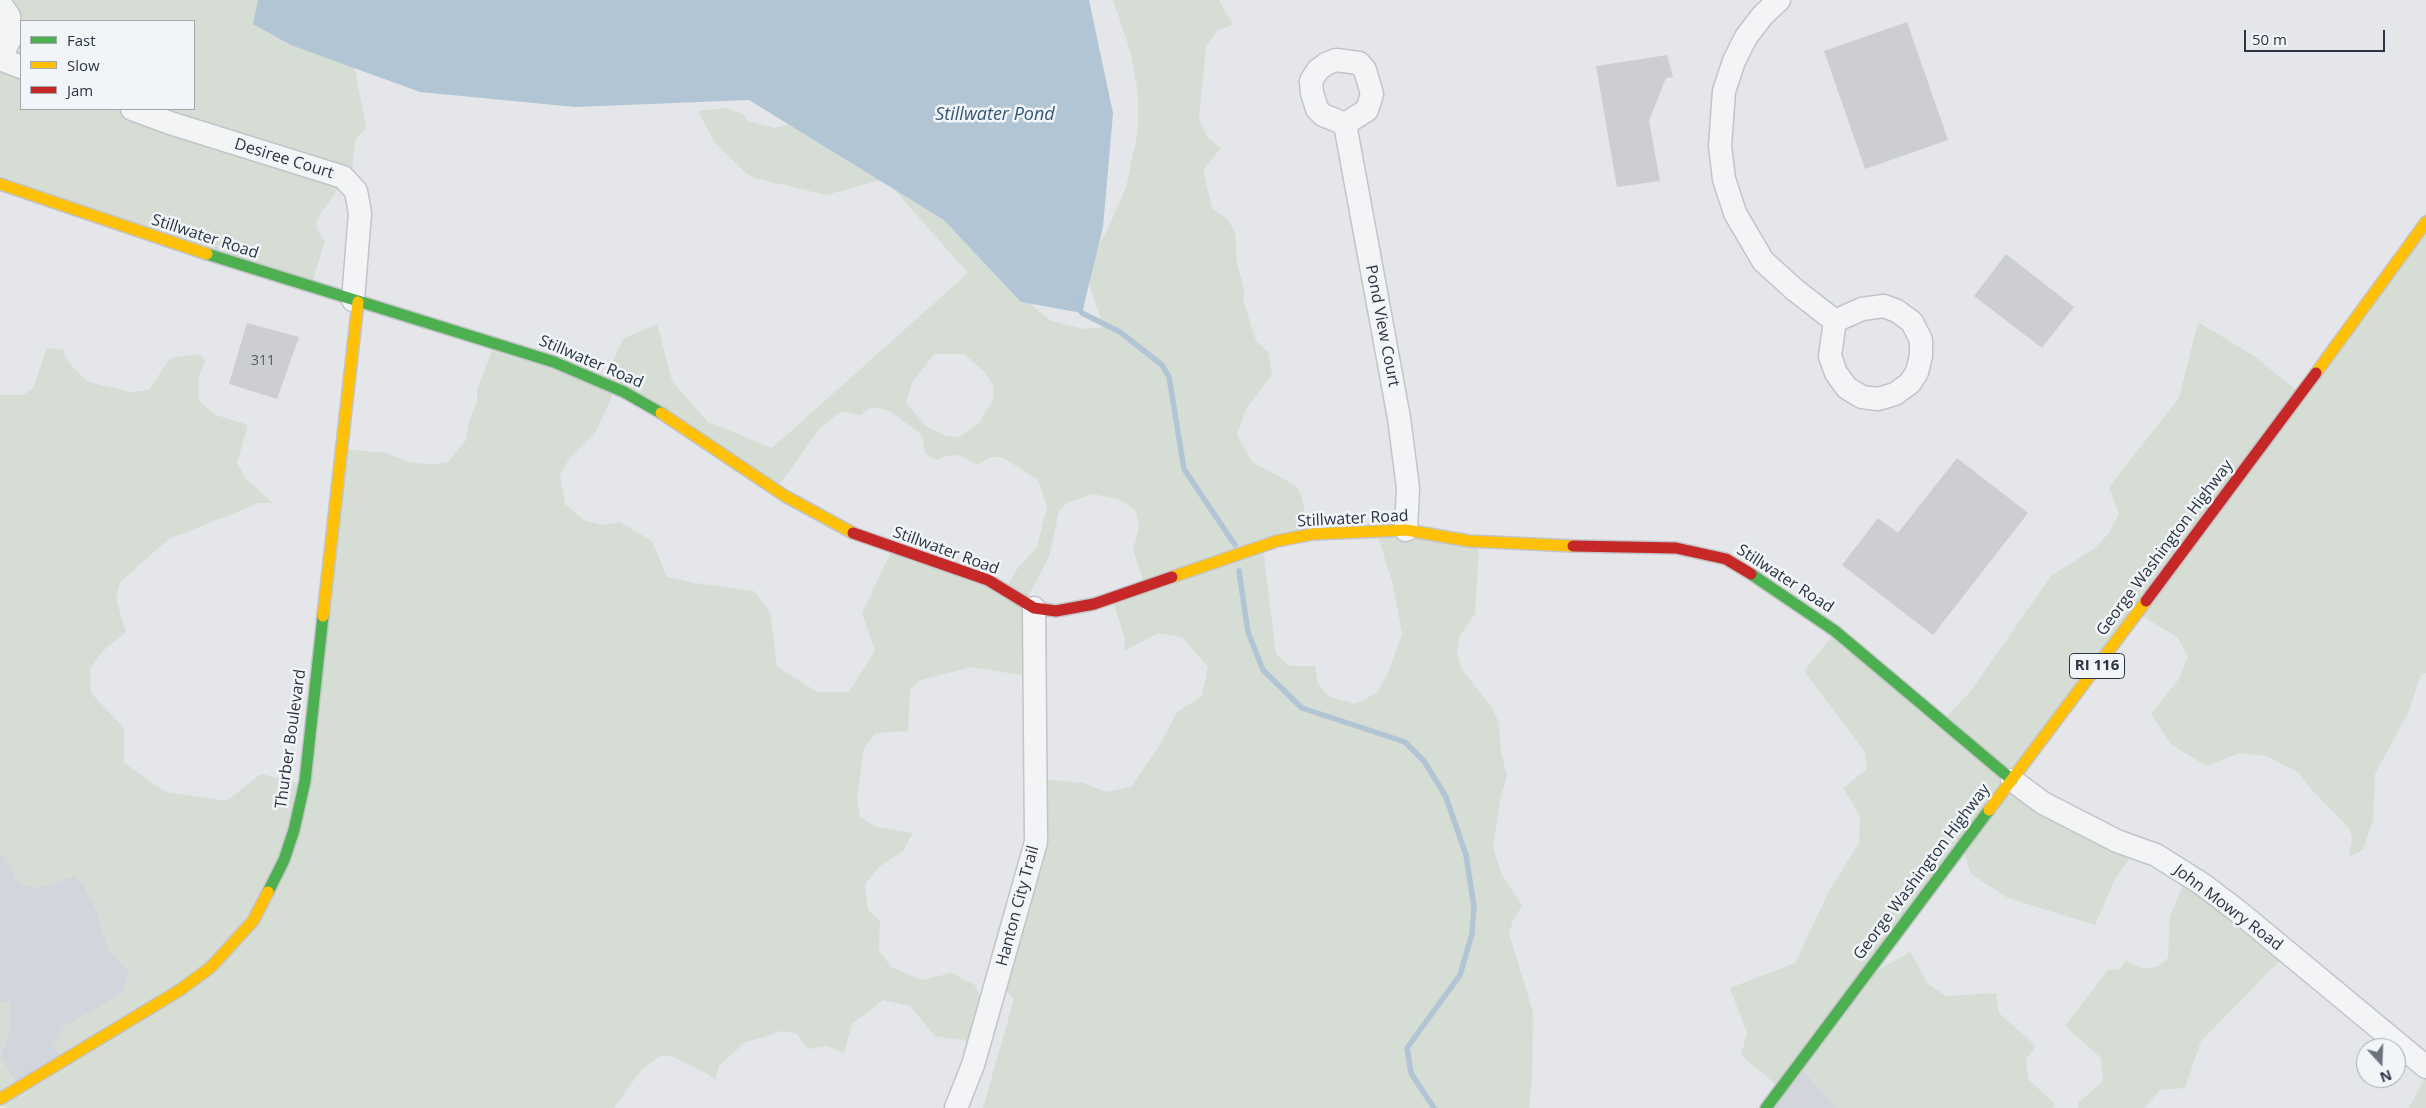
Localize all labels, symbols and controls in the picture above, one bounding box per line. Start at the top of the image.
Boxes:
legend [20,20,195,110]
scale bar [2246,20,2387,52]
text: 50 m [2252,29,2287,49]
text: Fast [67,30,96,50]
text: Slow [67,55,100,75]
text: Jam [67,80,93,100]
water label: Stillwater Pond [935,104,1055,126]
street label: Desiree Court [232,135,336,183]
street label: Stillwater Road [149,211,261,263]
street label: Pond View Court [1361,263,1403,389]
street label: Stillwater Road [536,331,646,393]
house number: 311 [251,353,275,369]
street label: George Washington Highway [2093,456,2237,640]
street label: Stillwater Road [1297,506,1409,532]
street label: Stillwater Road [890,523,1002,579]
street label: Stillwater Road [1733,541,1837,617]
road number: RI 116 [2070,654,2124,678]
street label: Thurber Boulevard [272,668,310,810]
street label: George Washington Highway [1850,780,1994,964]
street label: Hanton City Trail [993,844,1043,968]
street label: John Mowry Road [2170,861,2286,955]
north arrow [2356,1038,2406,1088]
text: N [2377,1066,2395,1087]

